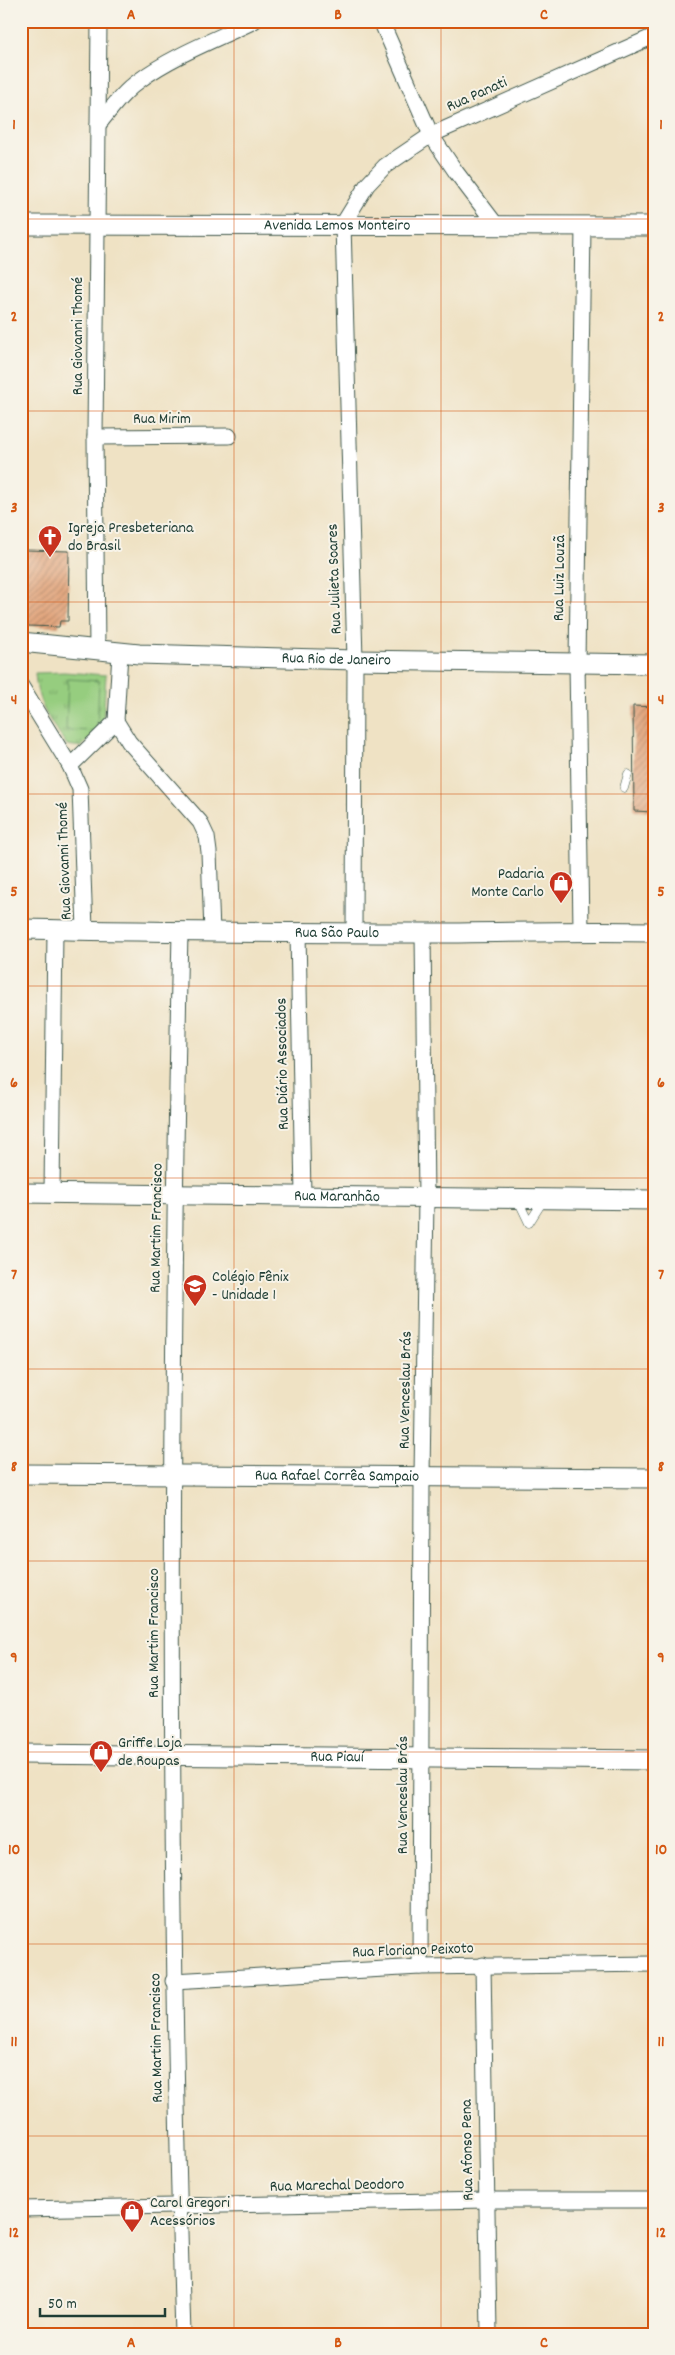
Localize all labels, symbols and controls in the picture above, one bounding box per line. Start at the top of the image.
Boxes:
text: A [127,4,136,27]
text: B [334,4,342,27]
text: C [540,4,548,27]
street label: Rua Panati [443,71,511,119]
text: 1 [12,114,16,137]
text: 1 [659,114,663,137]
street label: Avenida Lemos Monteiro [264,214,410,237]
street label: Rua Giovanni Thomé [67,277,90,395]
text: 2 [11,306,18,329]
text: 2 [658,306,665,329]
street label: Rua Mirim [133,408,191,431]
text: 3 [10,497,18,520]
text: 3 [657,497,665,520]
place label: Igreja Presbeteriana do Brasil [68,517,194,558]
street label: Rua Julieta Soares [322,523,348,635]
church icon: Igreja Presbeteriana do Brasil [37,524,63,558]
street label: Rua Luiz Louzã [548,534,572,621]
street label: Rua Rio de Janeiro [281,646,391,672]
text: 4 [11,689,17,712]
text: 4 [658,689,664,712]
street label: Rua Giovanni Thomé [51,801,79,921]
place label: Padaria Monte Carlo [471,863,544,904]
shop icon: Padaria Monte Carlo [548,870,574,904]
text: 5 [10,881,18,904]
text: 5 [657,881,665,904]
street label: Rua São Paulo [295,921,379,944]
street label: Rua Diário Associados [270,997,296,1130]
text: 6 [10,1072,18,1095]
text: 6 [657,1072,665,1095]
street label: Rua Martim Francisco [144,1163,170,1293]
street label: Rua Maranhão [294,1185,380,1208]
text: 7 [11,1264,17,1287]
text: 7 [658,1264,664,1287]
place label: Colégio Fênix - Unidade 1 [212,1266,289,1307]
school or university icon: Colégio Fênix - Unidade 1 [182,1273,208,1307]
street label: Rua Venceslau Brás [393,1330,419,1449]
text: 8 [11,1456,18,1479]
text: 8 [658,1456,665,1479]
street label: Rua Rafael Corrêa Sampaio [255,1464,419,1488]
street label: Rua Martim Francisco [143,1568,166,1698]
text: 9 [10,1647,18,1670]
text: 9 [657,1647,665,1670]
place label: Griffe Loja de Roupas [118,1732,182,1773]
street label: Rua Venceslau Brás [392,1736,415,1854]
shop icon: Griffe Loja de Roupas [88,1739,114,1773]
street label: Rua Piauí [310,1745,365,1769]
text: 10 [8,1839,20,1862]
text: 10 [655,1839,667,1862]
street label: Rua Floriano Peixoto [352,1937,474,1965]
street label: Rua Martim Francisco [144,1973,170,2103]
text: 11 [10,2031,18,2054]
text: 11 [657,2031,665,2054]
street label: Rua Afonso Pena [456,2099,480,2201]
street label: Rua Marechal Deodoro [270,2173,404,2199]
place label: Carol Gregori Acessórios [150,2192,230,2233]
shop icon: Carol Gregori Acessórios [119,2199,145,2233]
text: 12 [9,2222,19,2245]
text: 12 [656,2222,666,2245]
scale bar [40,2285,165,2317]
text: 50 m [48,2294,77,2316]
text: A [127,2332,136,2355]
text: B [334,2332,342,2355]
text: C [540,2332,548,2355]

